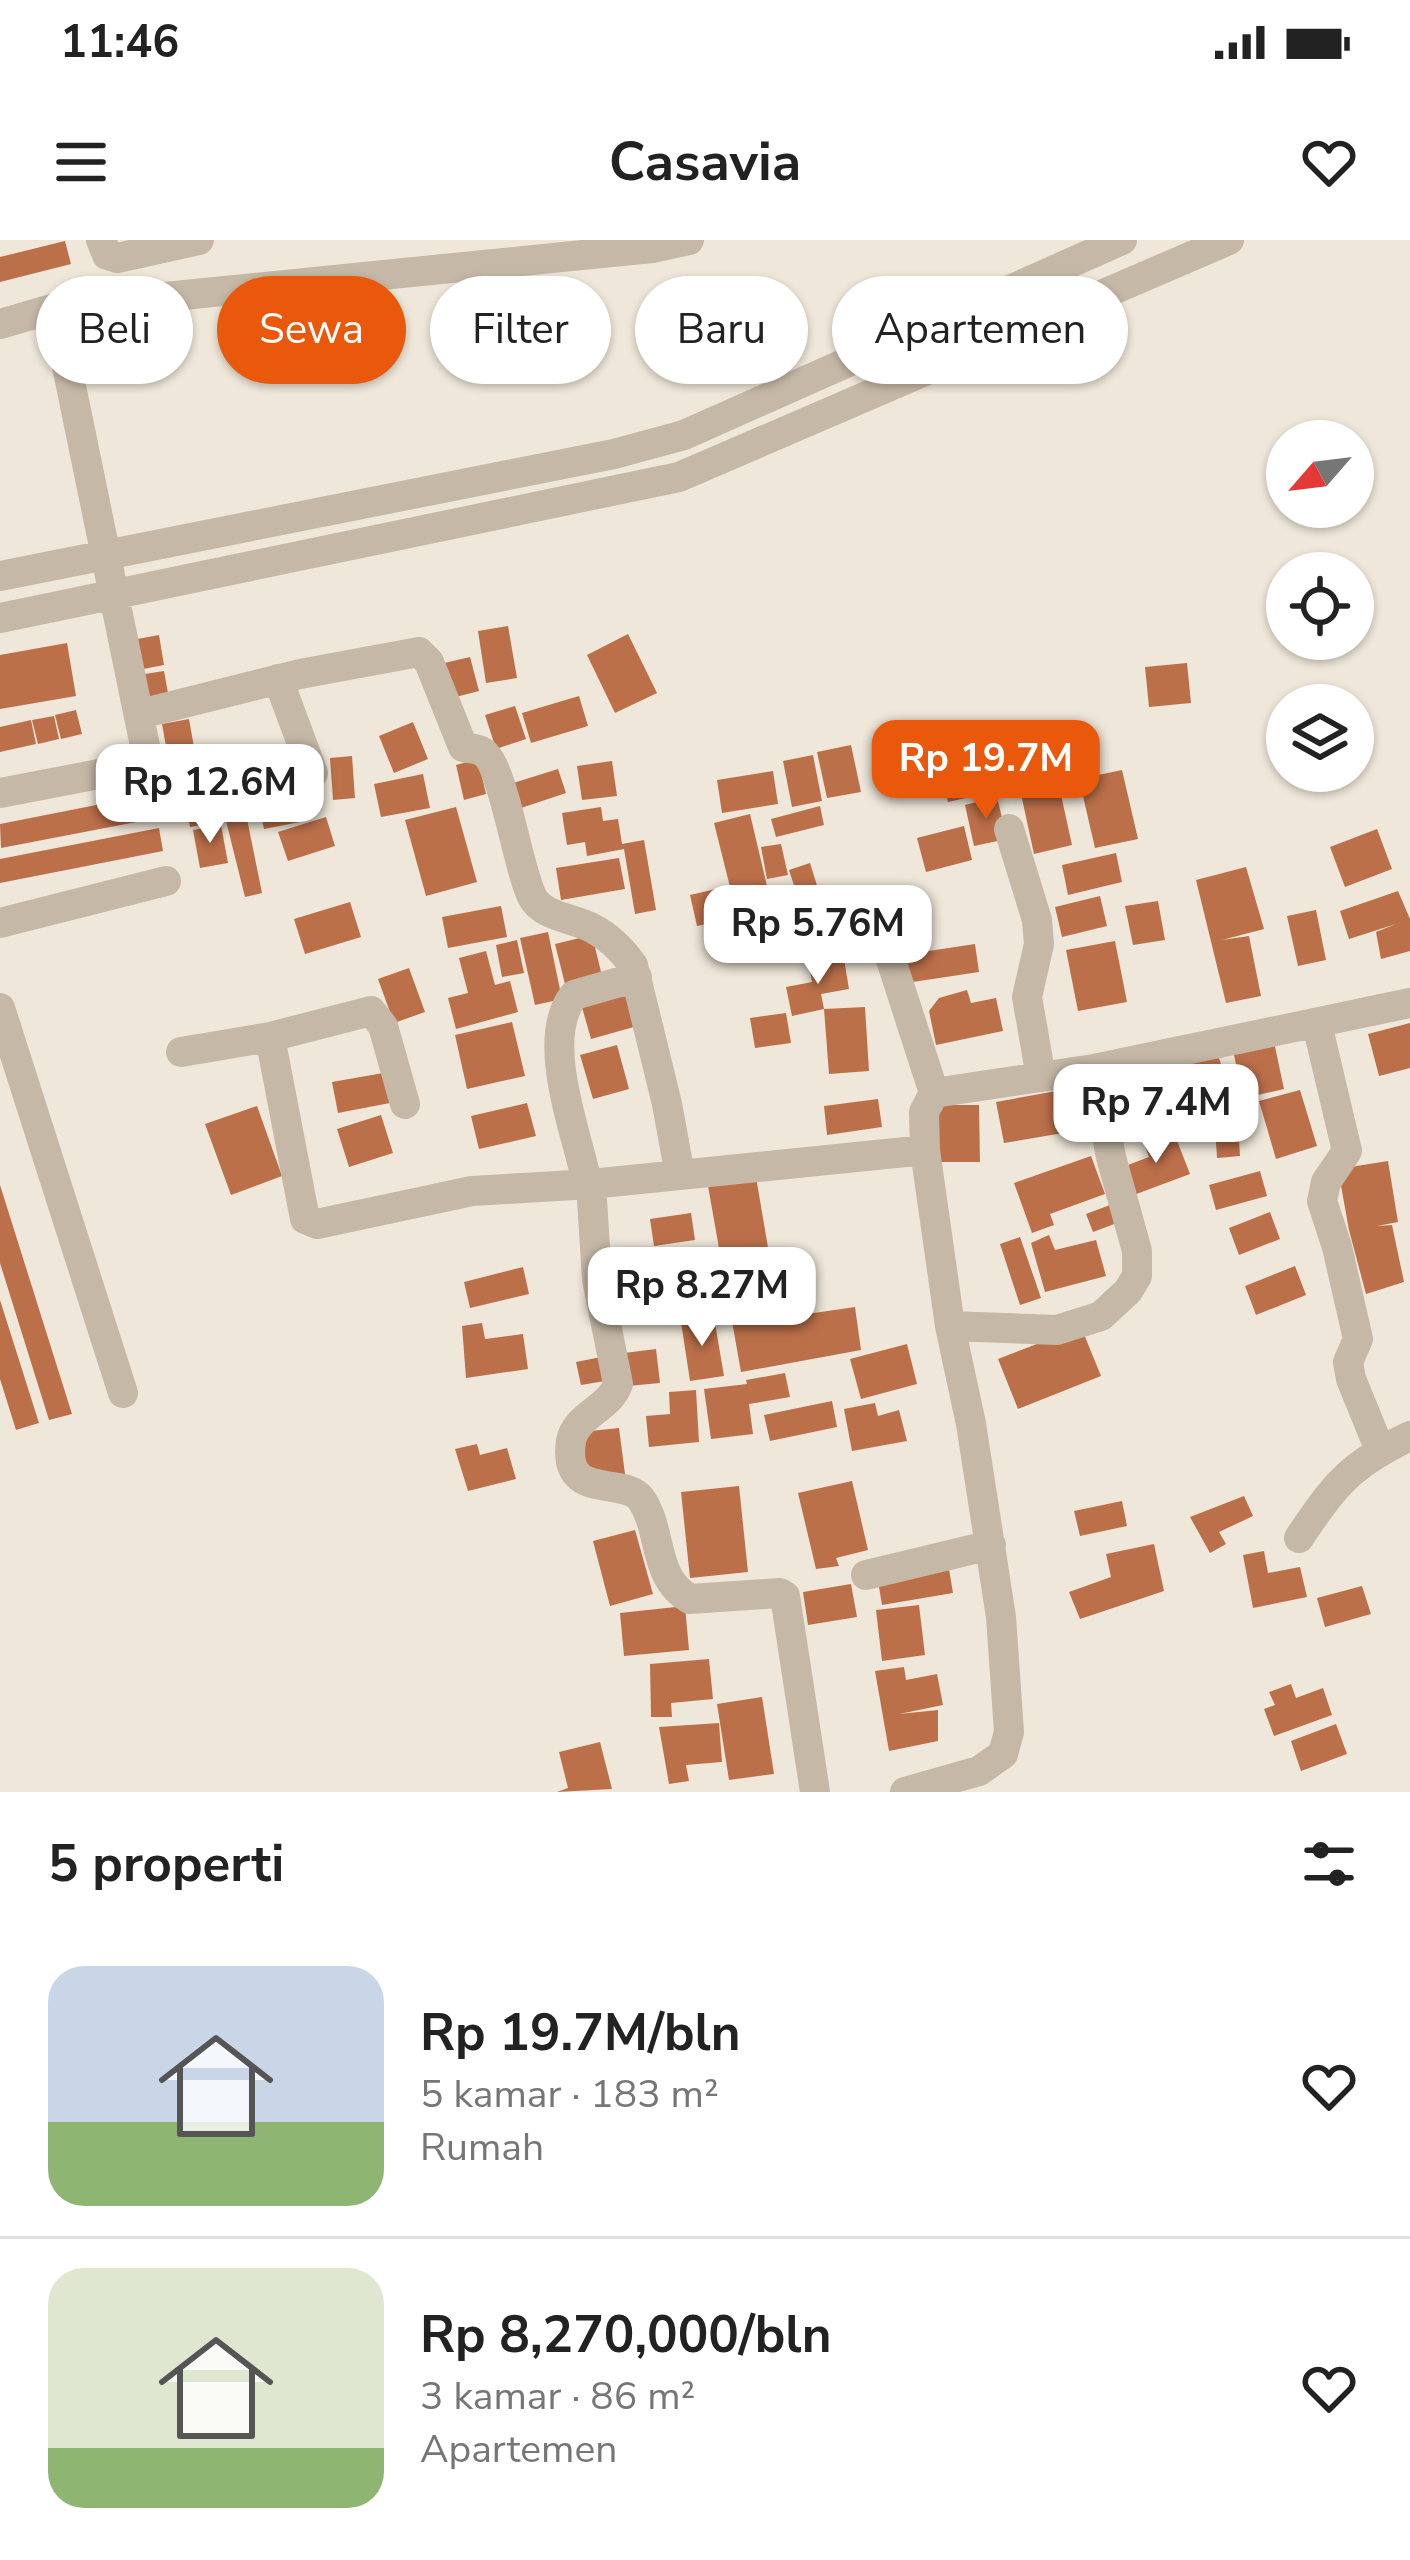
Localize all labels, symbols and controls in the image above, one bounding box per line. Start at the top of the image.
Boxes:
text: 11:46 [60,12,179,73]
text: Casavia [609,125,801,199]
icon: menu [48,129,114,195]
icon: heart [1296,129,1362,195]
chip: Beli [36,276,193,384]
chip: Sewa [217,276,406,384]
chip: Filter [430,276,611,384]
chip: Baru [635,276,808,384]
chip: Apartemen [832,276,1128,384]
north arrow [1266,420,1374,528]
map controls [1266,420,1374,792]
button: locate [1266,552,1374,660]
button: layers [1266,684,1374,792]
pin: Rp 19.7M [862,720,1110,822]
text: Rp 19.7M [899,732,1073,785]
pin: Rp 12.6M [86,744,334,846]
text: Rp 12.6M [123,756,297,809]
pin: Rp 5.76M [694,885,942,987]
text: Rp 5.76M [731,897,905,950]
pin: Rp 7.4M [1045,1064,1267,1166]
text: Rp 7.4M [1080,1076,1232,1129]
pin: Rp 8.27M [578,1247,826,1349]
text: Rp 8.27M [615,1259,789,1312]
text: 5 properti [48,1829,284,1899]
icon: filters [1296,1831,1362,1897]
text: Rp 19.7M/bln [420,1998,741,2068]
icon: home [144,2014,288,2158]
icon: heart [1296,2053,1362,2119]
text: 5 kamar · 183 m² [420,2068,719,2121]
text: Rumah [420,2121,544,2174]
text: Rp 8,270,000/bln [420,2300,831,2370]
icon: home [144,2316,288,2460]
icon: heart [1296,2355,1362,2421]
text: 3 kamar · 86 m² [420,2370,695,2423]
text: Apartemen [420,2423,617,2476]

